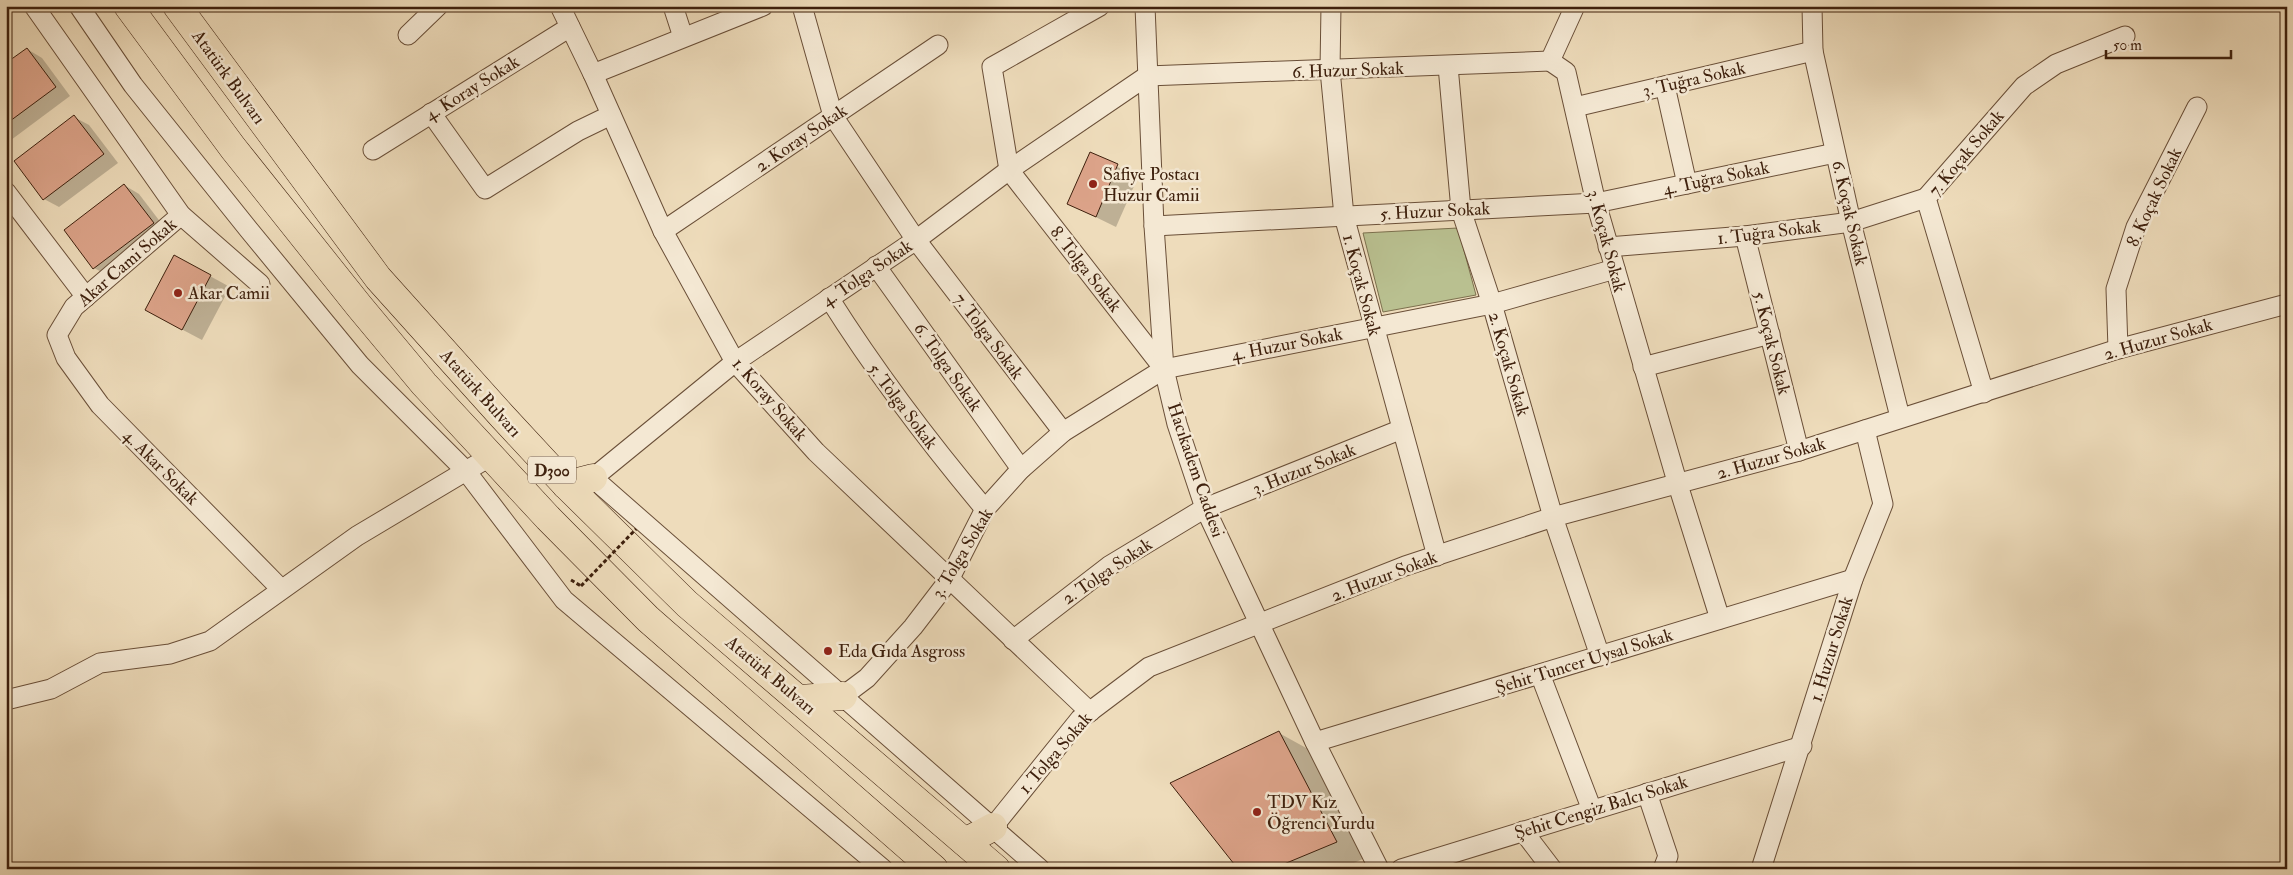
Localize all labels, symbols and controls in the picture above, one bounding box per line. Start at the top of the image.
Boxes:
street label: Atatürk Bulvarı [186,25,271,129]
scale bar [2106,28,2230,60]
text: 50 m [2113,36,2142,55]
street label: 4. Koray Sokak [421,50,524,127]
street label: 3. Tuğra Sokak [1640,56,1748,102]
street label: 6. Huzur Sokak [1292,57,1405,84]
street label: 2. Koray Sokak [751,99,852,178]
street label: 7. Koçak Sokak [1923,105,2010,201]
street label: 8. Koçak Sokak [2121,144,2188,250]
street label: 4. Tuğra Sokak [1661,156,1772,201]
street label: 6. Koçak Sokak [1826,158,1873,268]
place label: Safiye Postacı Huzur Camii [1103,163,1200,207]
marker: Safiye Postacı Huzur Camii [1087,178,1099,190]
street label: 3. Koçak Sokak [1582,187,1631,295]
street label: 5. Huzur Sokak [1379,197,1491,226]
street label: Akar Cami Sokak [72,213,182,312]
street label: 1. Tuğra Sokak [1716,215,1823,250]
street label: 8. Tolga Sokak [1045,222,1127,317]
street label: 1. Koçak Sokak [1337,232,1386,339]
street label: 4. Tolga Sokak [817,234,917,312]
place label: Akar Camii [187,282,270,305]
marker: Akar Camii [172,287,184,299]
street label: 7. Tolga Sokak [949,288,1029,384]
street label: 5. Koçak Sokak [1748,289,1796,398]
street label: 2. Koçak Sokak [1483,309,1534,419]
street label: 2. Huzur Sokak [2101,313,2215,366]
street label: 6. Tolga Sokak [908,318,987,417]
street label: 4. Huzur Sokak [1230,322,1345,367]
street label: Atatürk Bulvarı [434,344,526,442]
street label: 1. Koray Sokak [727,353,812,446]
street label: 5. Tolga Sokak [863,359,943,454]
street label: Hacıkadem Caddesi [1162,400,1229,541]
street label: 4. Akar Sokak [118,424,204,510]
street label: 2. Huzur Sokak [1714,432,1828,485]
street label: 3. Huzur Sokak [1249,438,1360,501]
road number: D300 [528,456,576,484]
street label: 3. Tolga Sokak [926,503,999,603]
street label: 2. Tolga Sokak [1058,533,1157,610]
street label: 2. Huzur Sokak [1328,546,1441,607]
street label: 1. Huzur Sokak [1805,593,1859,705]
street label: Şehit Tuncer Uysal Sokak [1493,623,1676,699]
street label: Atatürk Bulvarı [720,630,821,720]
place label: Eda Gıda Asgross [838,640,965,663]
marker: Eda Gıda Asgross [822,645,834,657]
street label: 1. Tolga Sokak [1014,707,1097,799]
street label: Şehit Cengiz Balcı Sokak [1512,770,1691,845]
place label: TDV Kız Öğrenci Yurdu [1267,791,1375,835]
marker: TDV Kız Öğrenci Yurdu [1251,806,1263,818]

